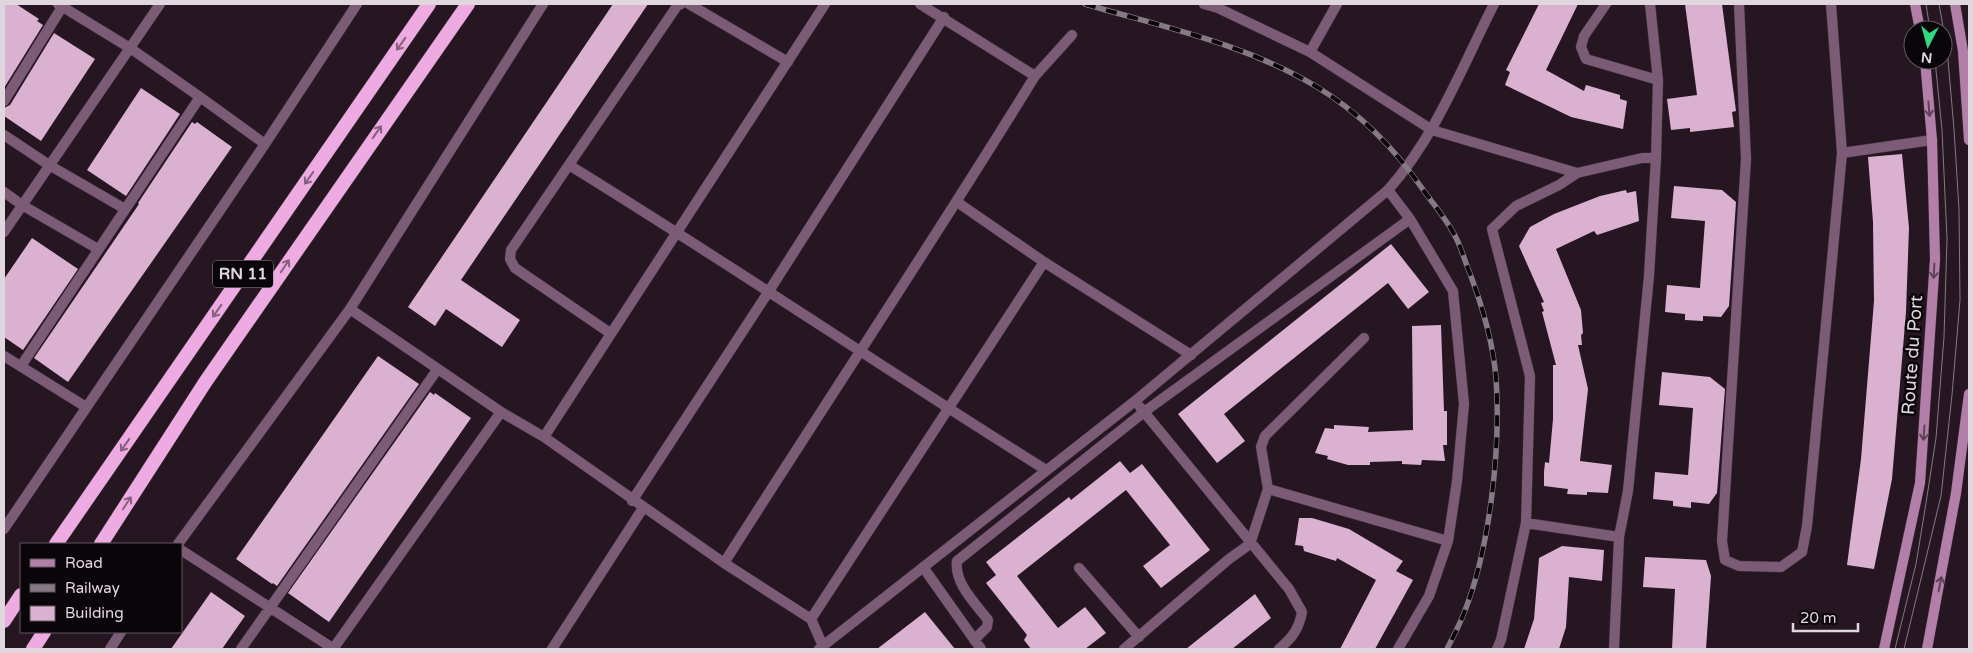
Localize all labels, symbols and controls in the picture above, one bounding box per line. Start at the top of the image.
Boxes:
north arrow [1903,20,1953,70]
one-way arrow [396,37,406,51]
text: N [1920,48,1933,66]
one-way arrow [1924,100,1934,116]
one-way arrow [372,126,382,140]
one-way arrow [304,170,314,184]
one-way arrow [280,259,290,273]
road number: RN 11 [213,260,273,288]
one-way arrow [1929,263,1938,279]
street label: Route du Port [1897,294,1927,416]
one-way arrow [212,304,222,318]
one-way arrow [1919,425,1928,441]
one-way arrow [120,438,130,452]
one-way arrow [122,497,132,511]
legend [20,543,182,633]
text: Road [65,554,103,572]
one-way arrow [1936,577,1945,593]
text: Railway [65,579,120,597]
scale bar [1793,600,1858,632]
text: Building [65,604,124,622]
text: 20 m [1800,609,1837,627]

